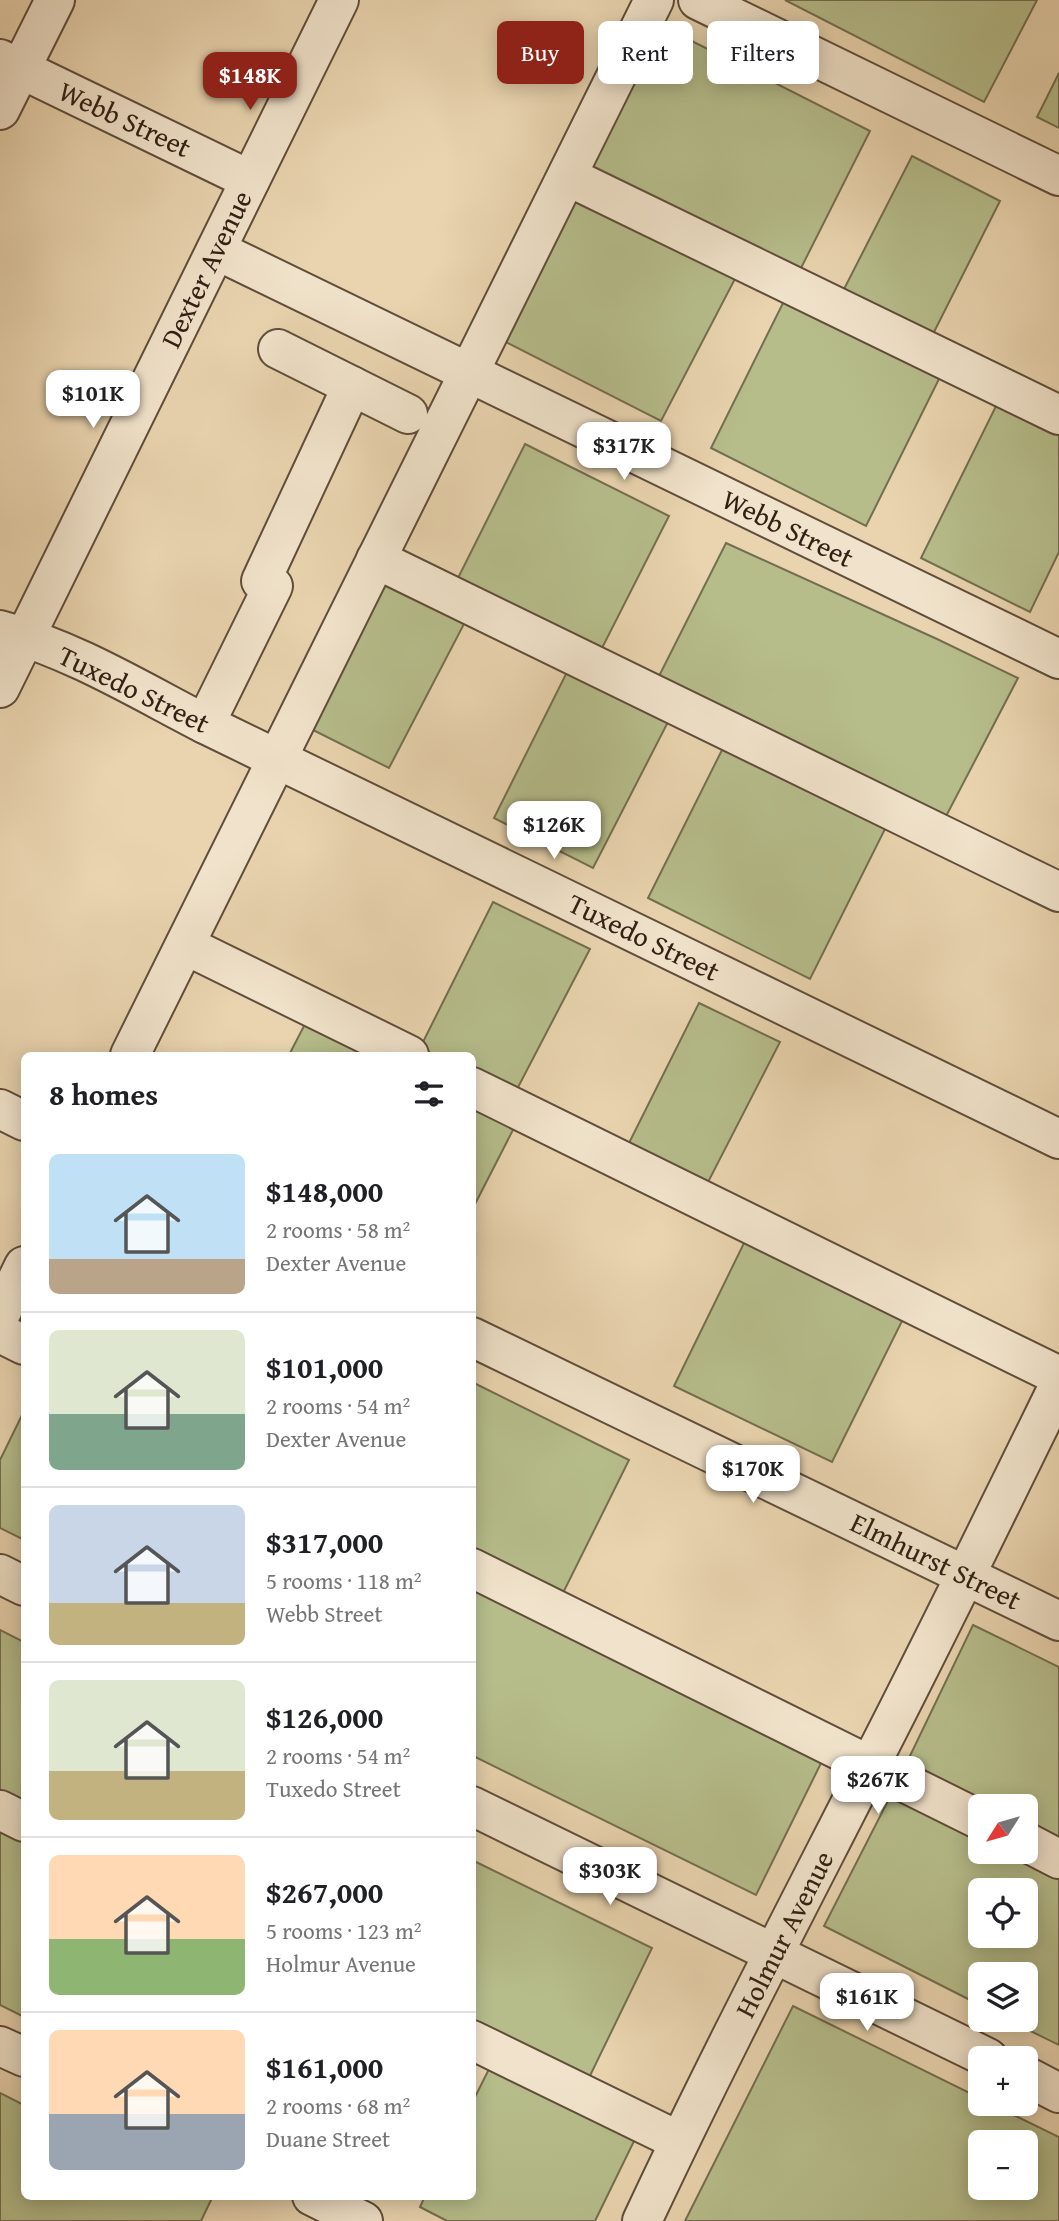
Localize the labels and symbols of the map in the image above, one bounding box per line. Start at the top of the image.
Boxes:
pin: $148K [201,52,299,112]
street label: Webb Street [52,70,198,167]
street label: Dexter Avenue [150,183,261,355]
pin: $101K [44,370,142,430]
pin: $317K [575,422,673,482]
street label: Webb Street [715,478,861,577]
street label: Tuxedo Street [52,634,217,743]
pin: $126K [505,802,603,861]
street label: Tuxedo Street [562,882,727,991]
pin: $170K [704,1446,802,1505]
street label: Elmhurst Street [844,1502,1029,1620]
pin: $267K [829,1756,927,1816]
north arrow [968,1794,1038,1864]
street label: Holmur Avenue [724,1843,843,2024]
pin: $303K [561,1848,659,1907]
pin: $161K [818,1974,916,2033]

